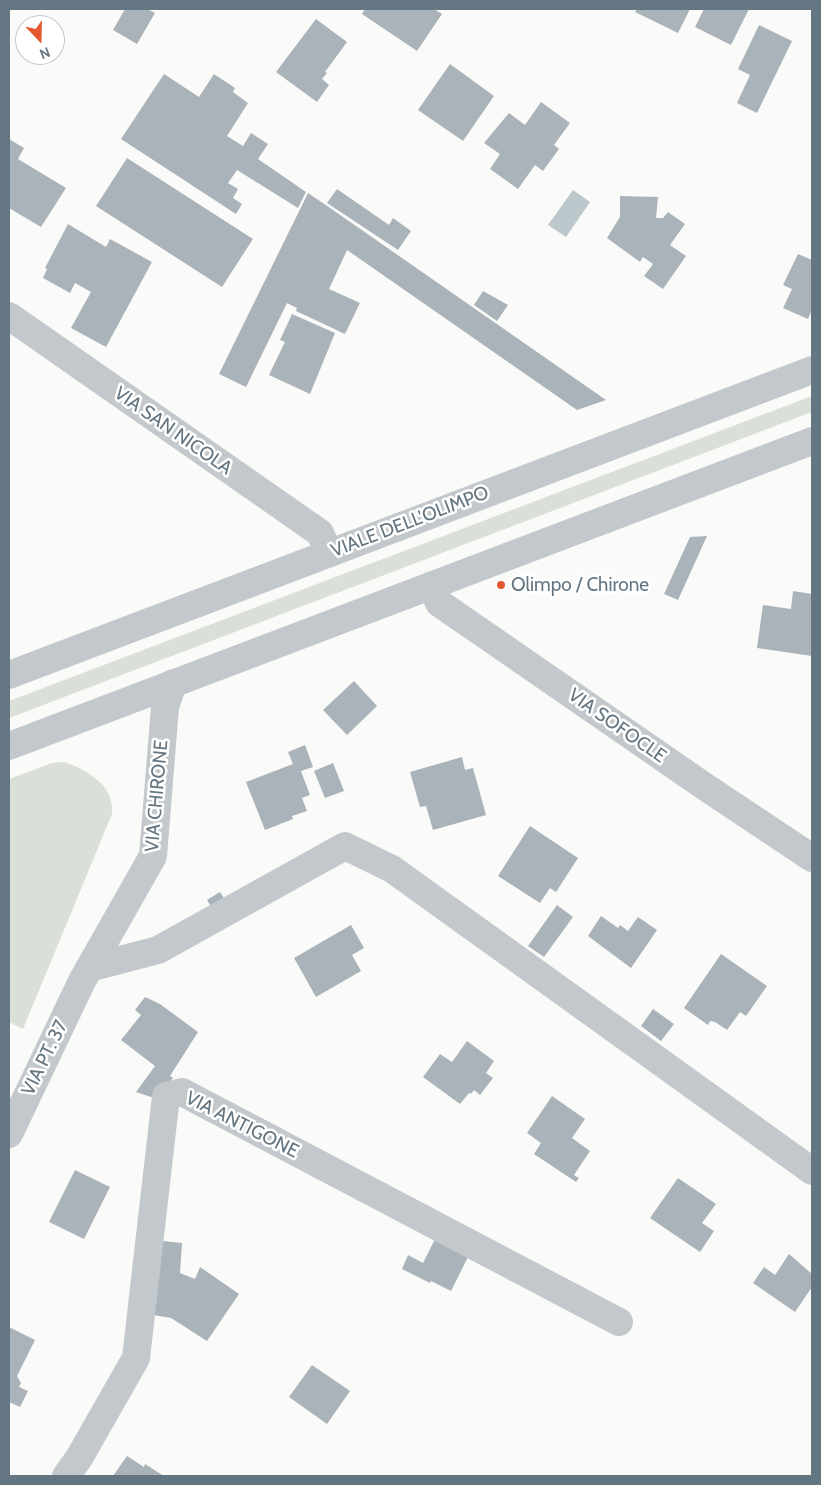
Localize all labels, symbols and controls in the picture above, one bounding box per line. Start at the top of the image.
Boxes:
north arrow [15,15,65,65]
text: N [37,43,53,63]
street label: VIA SAN NICOLA [110,382,236,480]
street label: VIALE DELL'OLIMPO [328,481,492,563]
place label: Olimpo / Chirone [511,574,649,596]
marker: Olimpo / Chirone [495,579,507,591]
street label: VIA SOFOCLE [564,684,670,768]
street label: VIA CHIRONE [141,739,173,853]
street label: VIA PT. 37 [17,1017,73,1099]
street label: VIA ANTIGONE [182,1087,302,1163]

